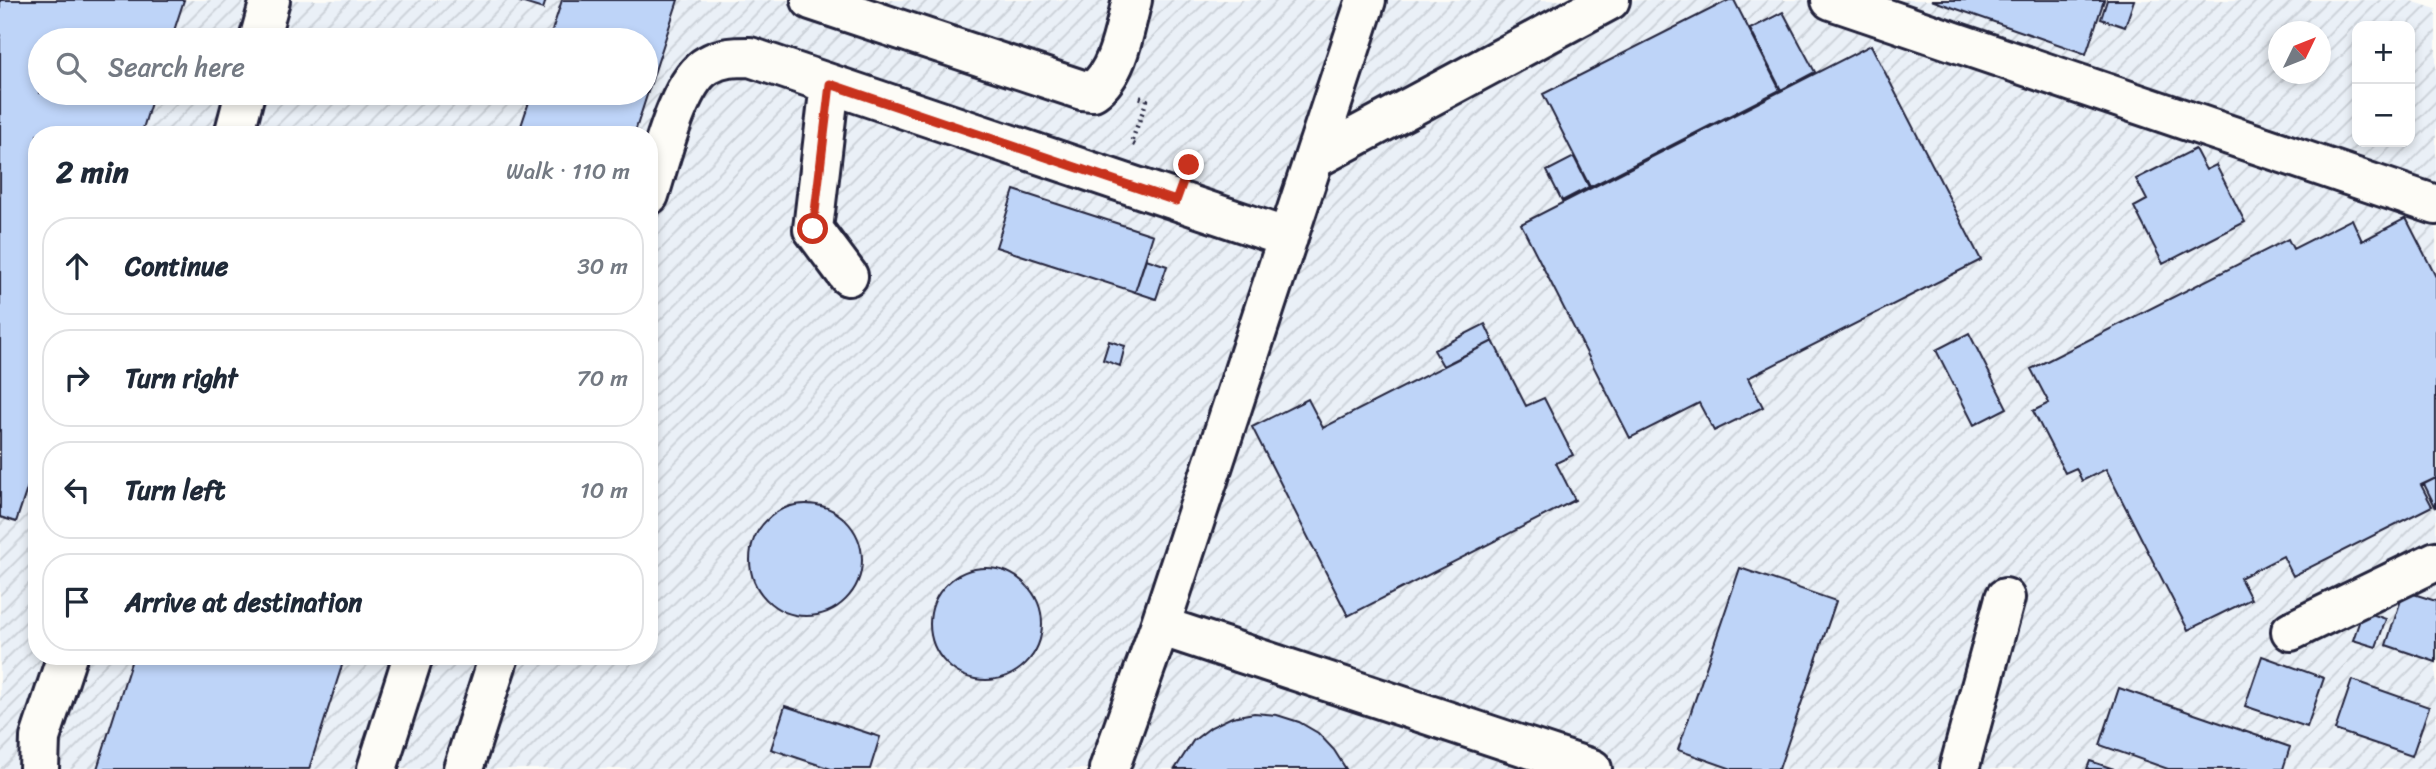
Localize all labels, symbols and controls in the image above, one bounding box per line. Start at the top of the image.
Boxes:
north arrow [2268,21,2331,84]
map controls [2352,21,2415,147]
button: + [2352,21,2415,84]
search box [28,28,658,105]
text: Search here [108,44,245,90]
icon: search [52,48,90,86]
button: − [2352,84,2415,147]
text: 2 min [56,145,129,199]
route end [1173,149,1204,180]
text: Walk · 110 m [506,151,630,192]
route start [797,213,828,244]
text: Continue [125,243,228,289]
text: 30 m [577,246,628,287]
icon: ahead [58,247,96,285]
text: Turn right [125,355,238,401]
text: 70 m [577,358,628,399]
icon: right [58,359,96,397]
text: Turn left [125,467,225,513]
text: 10 m [580,470,628,511]
icon: left [58,471,96,509]
text: Arrive at destination [125,579,362,625]
icon: arrive [58,583,96,621]

